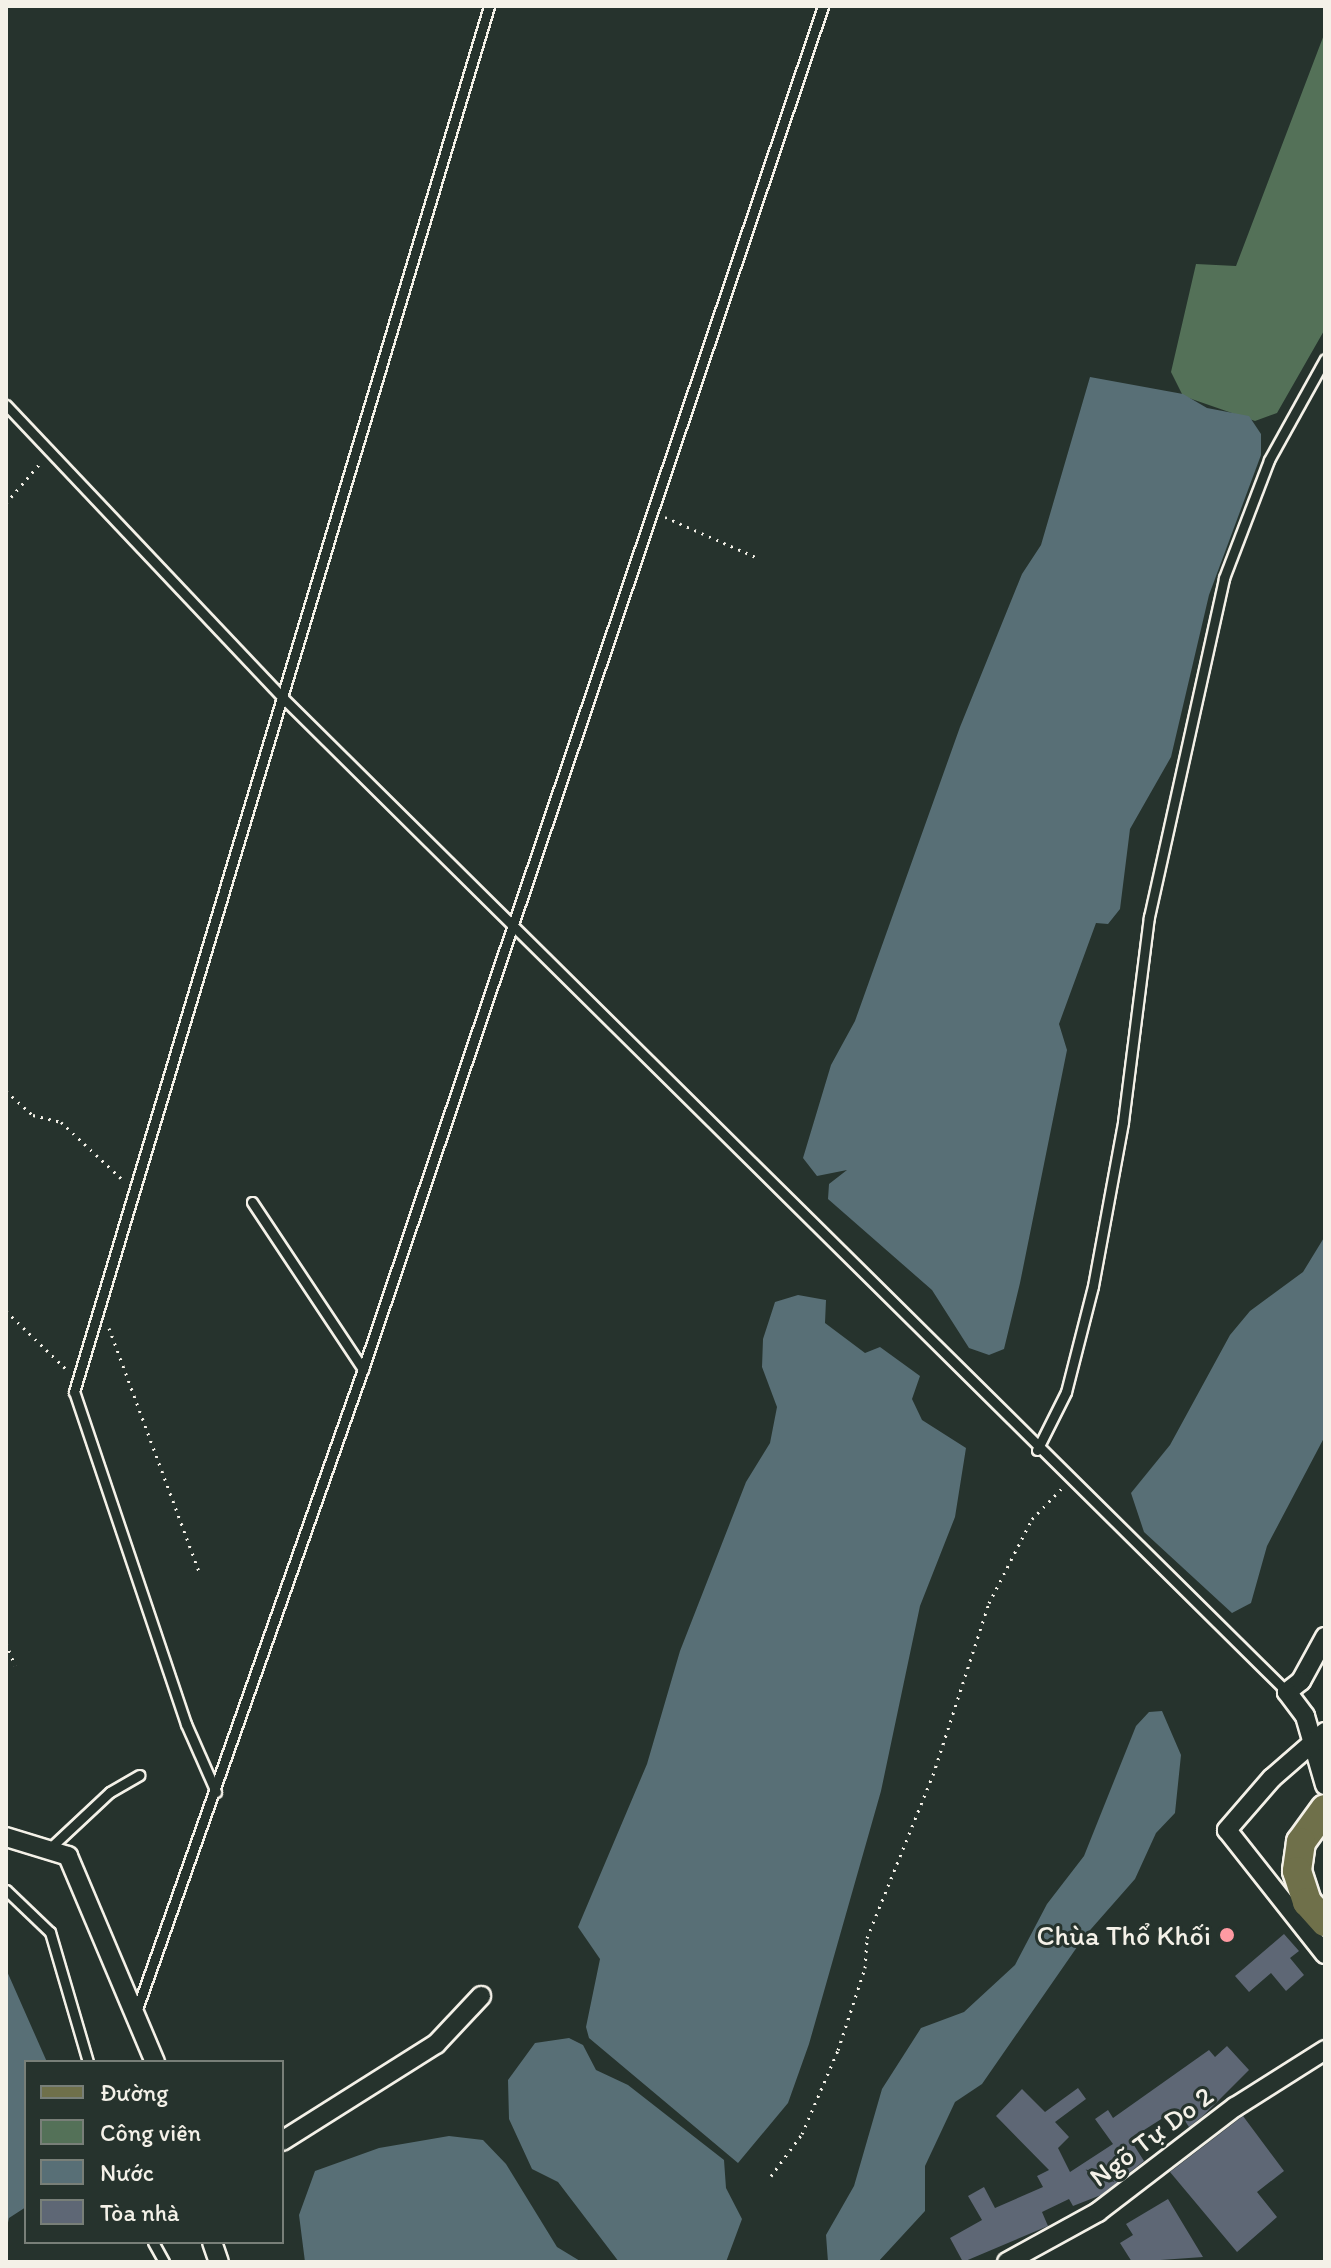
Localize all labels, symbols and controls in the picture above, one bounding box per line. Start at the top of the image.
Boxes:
place label: Chùa Thổ Khối [1036,1918,1211,1952]
marker: Chùa Thổ Khối [1218,1926,1236,1944]
legend [24,2060,284,2244]
text: Đường [100,2078,169,2107]
street label: Ngõ Tự Do 2 [1083,2079,1219,2193]
text: Công viên [100,2118,201,2147]
text: Nước [100,2158,154,2187]
text: Tòa nhà [100,2198,180,2227]

